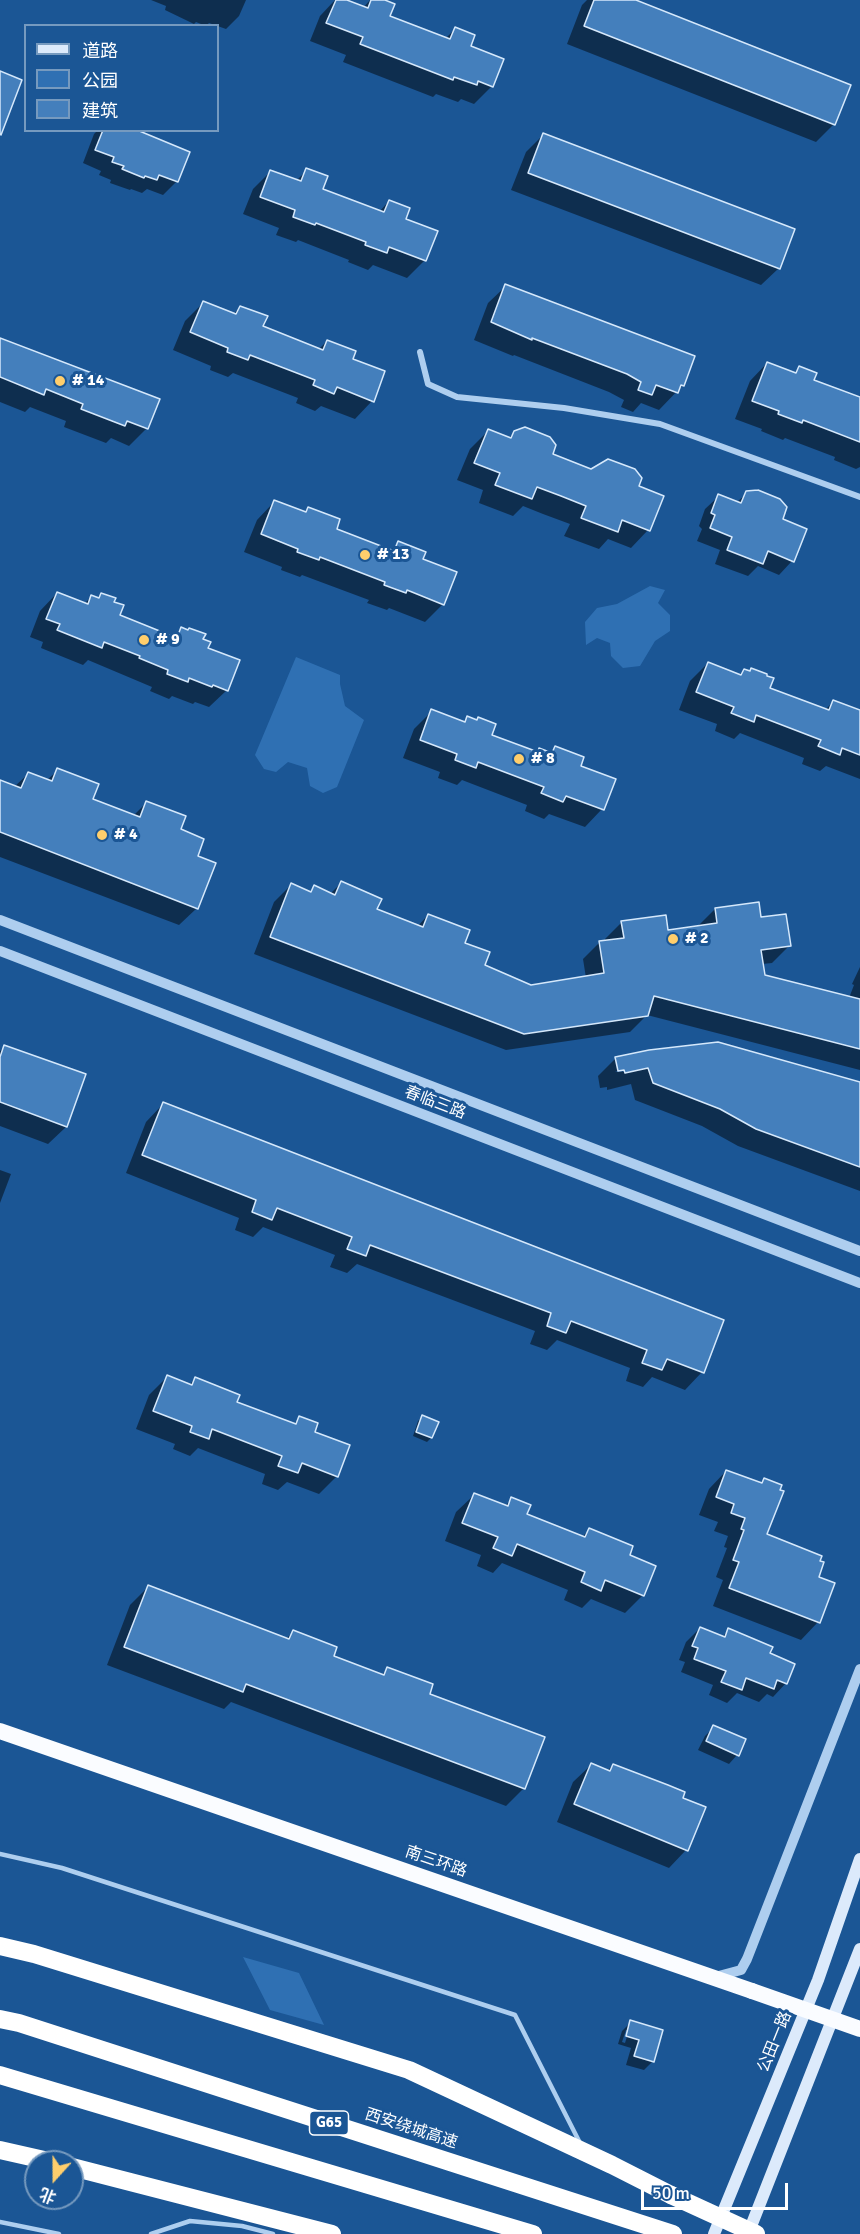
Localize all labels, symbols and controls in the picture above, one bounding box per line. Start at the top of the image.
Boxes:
legend [24,24,219,132]
text: 道路 [82,40,118,62]
text: 公园 [82,70,118,92]
text: 建筑 [82,100,118,122]
place label: # 14 [72,371,104,391]
marker: # 14 [53,374,67,388]
place label: # 13 [377,545,409,565]
marker: # 13 [358,548,372,562]
place label: # 9 [156,630,180,650]
marker: # 9 [137,633,151,647]
place label: # 8 [531,749,555,769]
marker: # 8 [512,752,526,766]
place label: # 4 [114,825,138,845]
marker: # 4 [95,828,109,842]
place label: # 2 [685,929,709,949]
marker: # 2 [666,932,680,946]
street label: 春临三路 [402,1083,468,1123]
street label: 南三环路 [403,1843,469,1881]
street label: 公田一路 [754,2009,796,2075]
street label: 西安绕城高速 [362,2105,460,2153]
road number: G65 [310,2111,348,2135]
north arrow [24,2150,84,2210]
scale bar [644,2171,791,2209]
text: 50 m [652,2182,690,2204]
text: 北 [37,2183,59,2207]

